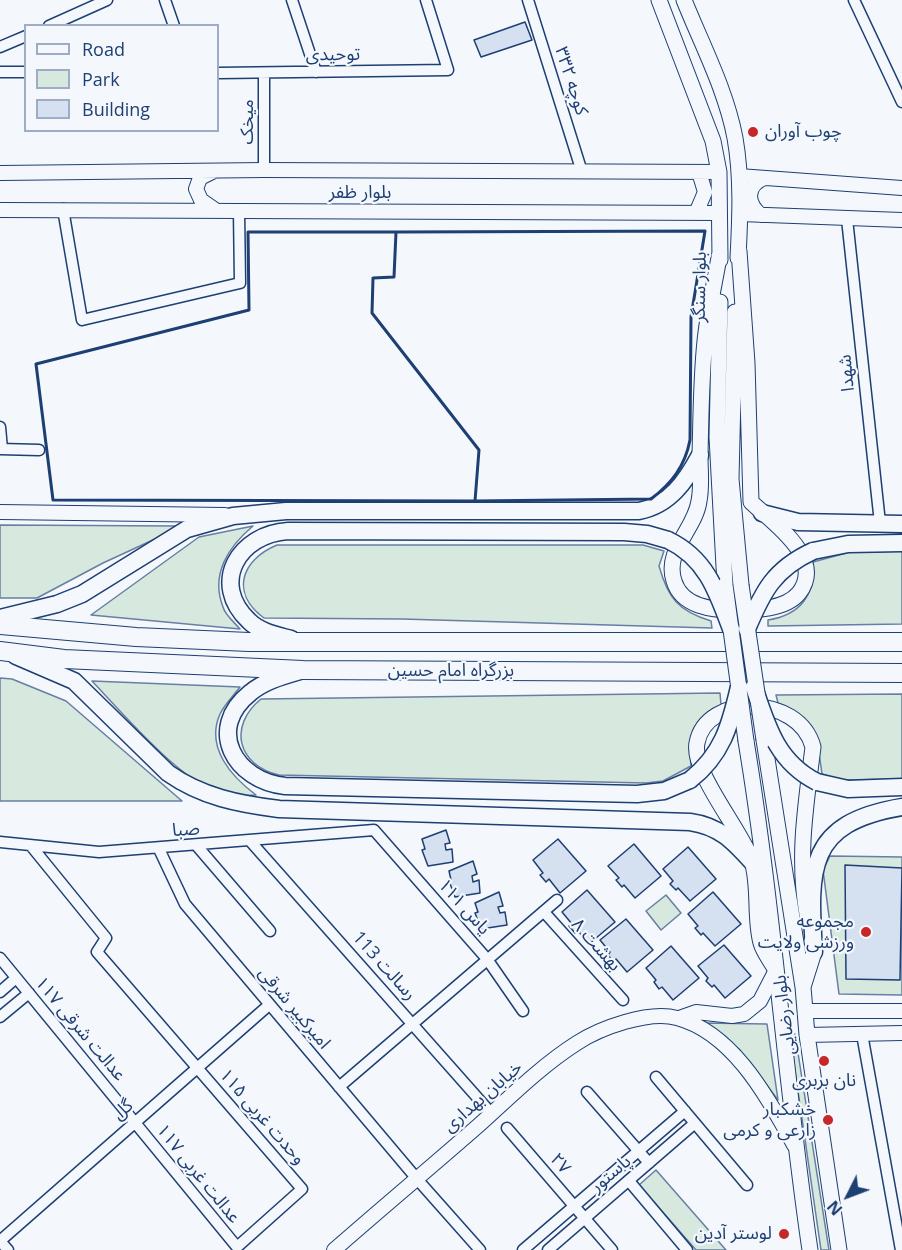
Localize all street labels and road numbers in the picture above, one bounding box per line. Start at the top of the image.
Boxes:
street label: توحیدی [306,44,360,66]
street label: کوچه ۳۳۲ [550,44,592,118]
street label: میخک [237,99,259,145]
street label: بلوار ظفر [329,182,391,204]
street label: بلوار سنگر [689,251,711,323]
street label: شهدا [834,353,860,393]
street label: بزرگراه امام حسین [388,660,514,682]
street label: صبا [171,818,201,842]
street label: یاس ۱۱۱ [433,875,495,939]
street label: ۸ بهشت [567,914,625,976]
street label: رسالت 113 [347,927,421,1005]
street label: امیرکبیر شرقی [253,962,335,1054]
street label: ۱۱۷ عدالت شرقی [30,972,130,1086]
street label: بلوار رضایی [769,974,801,1056]
street label: خیابان بهداری [439,1057,527,1137]
street label: ۱۱۵ وحدت غربی [214,1065,310,1169]
street label: گل [108,1095,138,1125]
street label: ۱۱۷ عدالت غربی [151,1120,245,1228]
street label: ۲۷ [545,1149,575,1179]
street label: پاستور [586,1151,636,1197]

